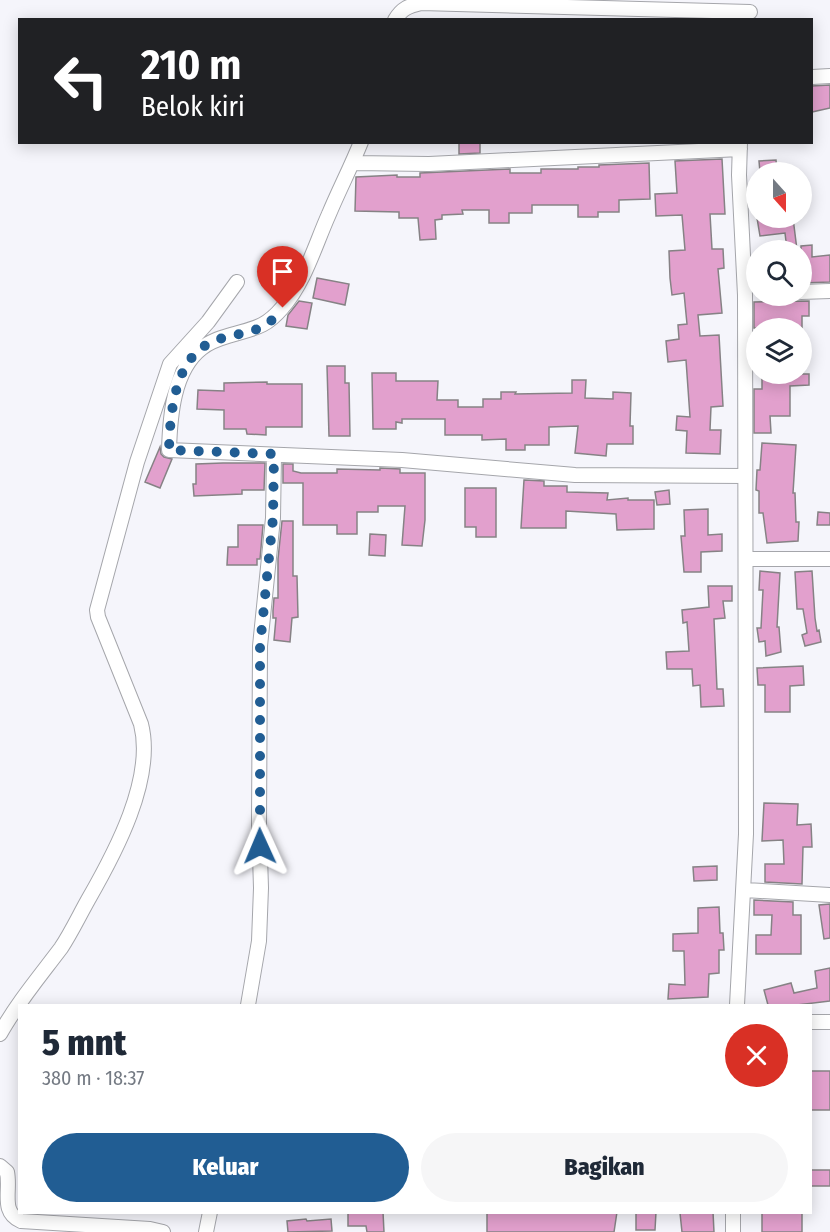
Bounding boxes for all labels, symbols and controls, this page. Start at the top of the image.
text: 210 m [141,40,241,90]
icon: left [42,42,120,120]
text: Belok kiri [141,91,245,123]
north arrow [746,162,812,228]
map controls [746,162,812,384]
button: search [746,240,812,306]
pin [257,246,308,308]
icon: arrive [266,255,299,288]
button: layers [746,318,812,384]
position arrow [228,814,292,878]
text: 5 mnt [42,1021,126,1065]
button: close [725,1024,788,1087]
text: 380 m · 18:37 [42,1066,144,1090]
button: Keluar [42,1133,409,1202]
button: Bagikan [421,1133,788,1202]

